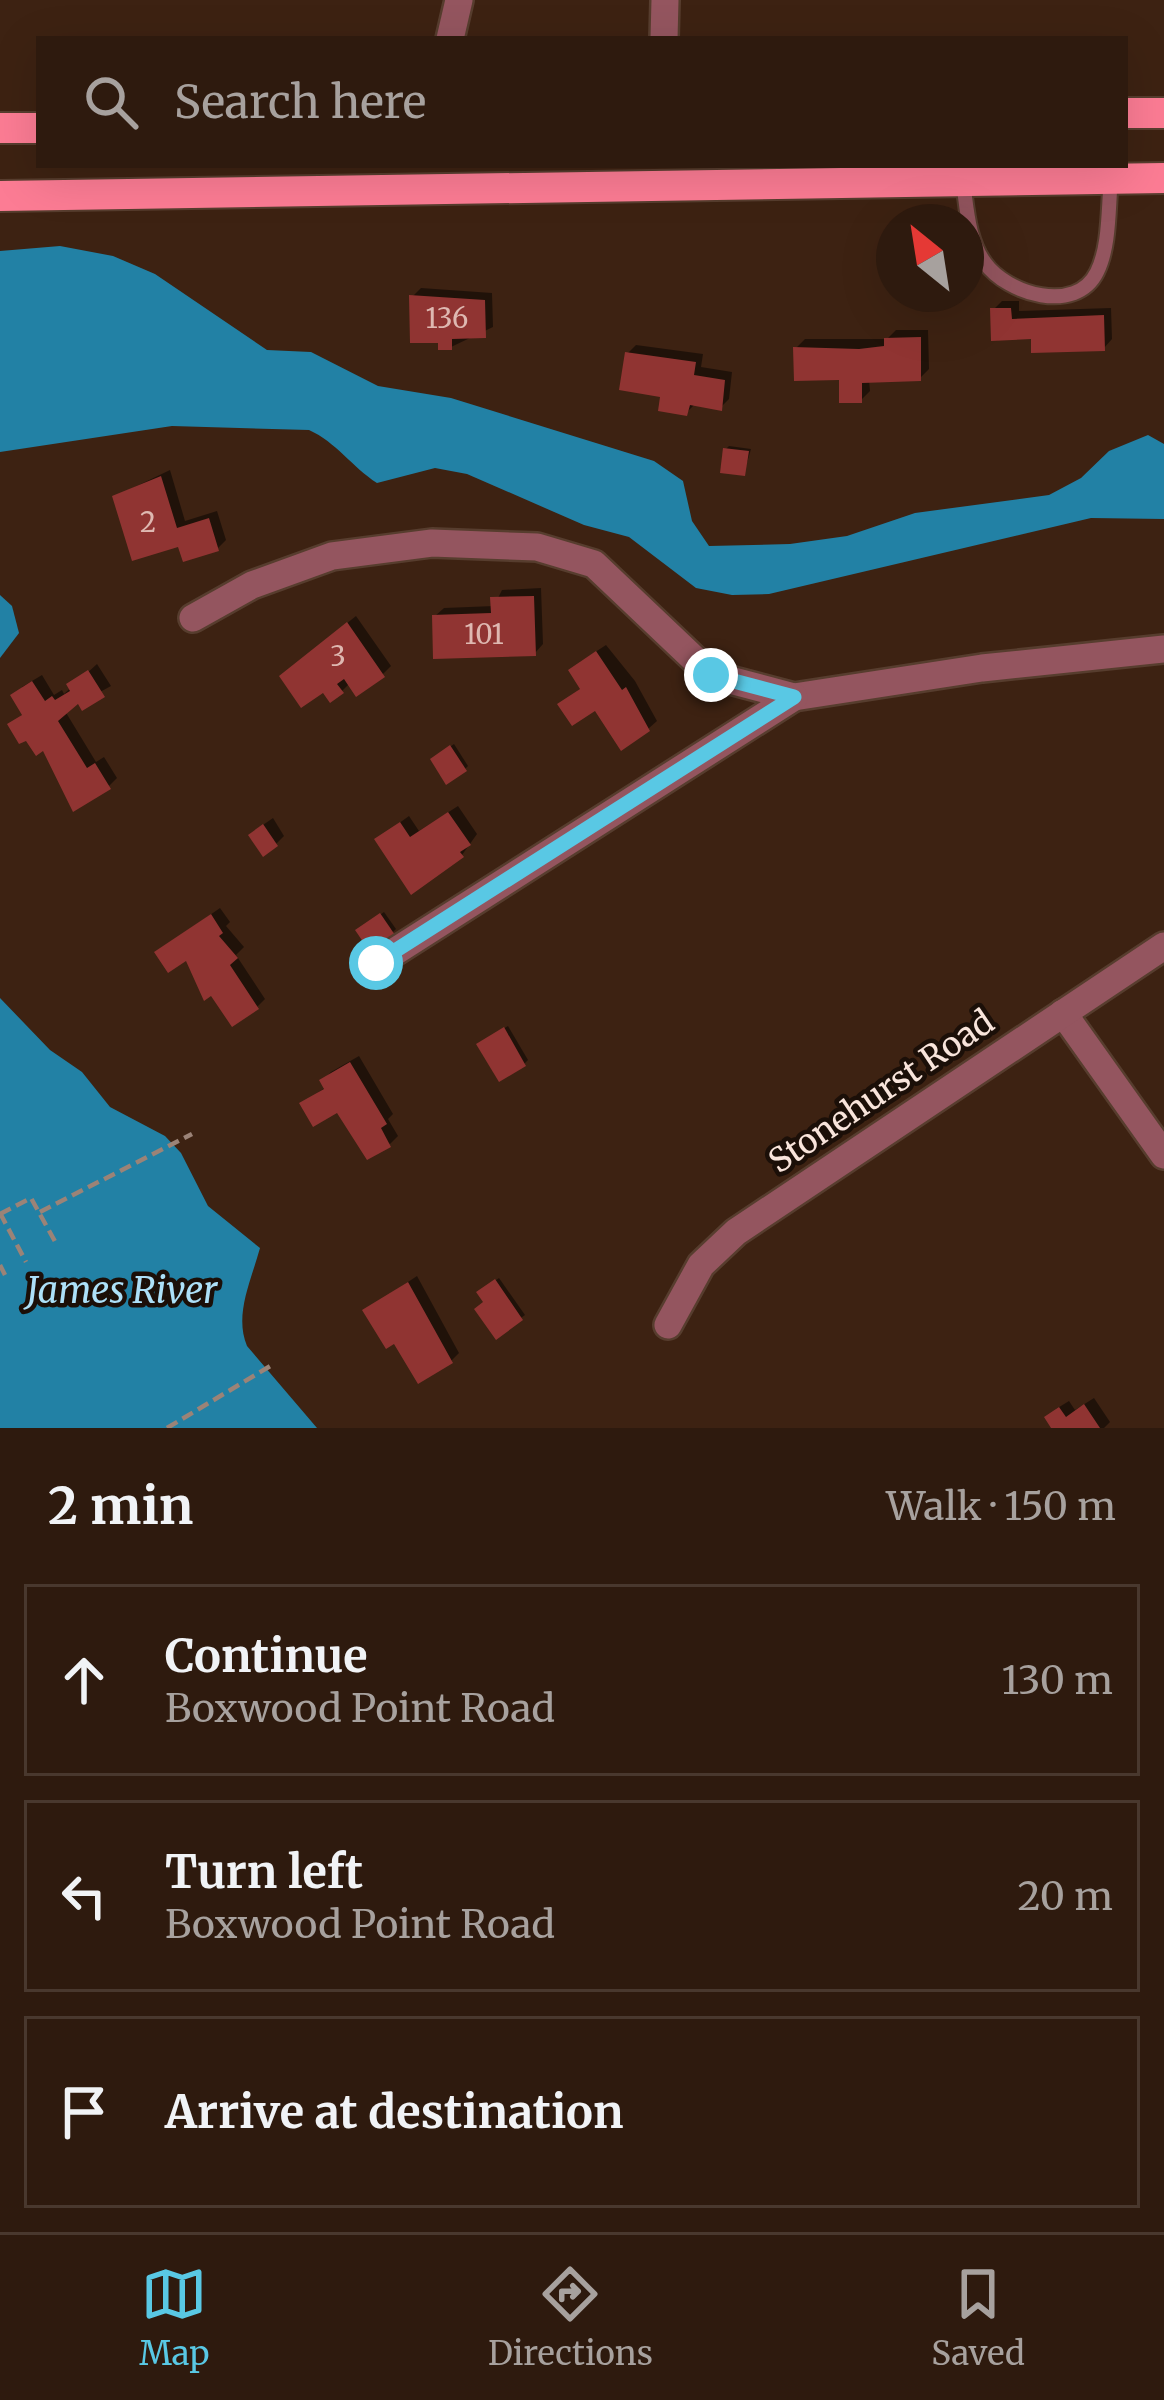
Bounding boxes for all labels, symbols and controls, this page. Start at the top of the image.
search box [36,36,1128,168]
icon: search [78,69,144,135]
text: Search here [174,74,426,130]
north arrow [876,204,984,312]
house number: 136 [426,301,468,335]
house number: 2 [140,505,156,539]
house number: 101 [464,617,504,651]
house number: 3 [330,639,346,673]
route end [684,648,738,702]
route start [349,936,403,990]
street label: Stonehurst Road [761,1001,1002,1182]
water label: James River [23,1268,219,1313]
text: 2 min [48,1474,193,1538]
text: Walk · 150 m [886,1482,1116,1531]
text: Continue [165,1628,367,1684]
icon: ahead [51,1647,117,1713]
text: 130 m [1001,1656,1113,1705]
text: Boxwood Point Road [165,1684,555,1733]
text: Turn left [165,1844,363,1900]
icon: left [51,1863,117,1929]
text: 20 m [1018,1872,1113,1921]
text: Boxwood Point Road [165,1900,555,1949]
icon: arrive [51,2079,117,2145]
text: Arrive at destination [165,2084,623,2140]
tab: Map [139,2261,210,2374]
tab: Directions [488,2261,653,2374]
tab: Saved [931,2261,1025,2374]

